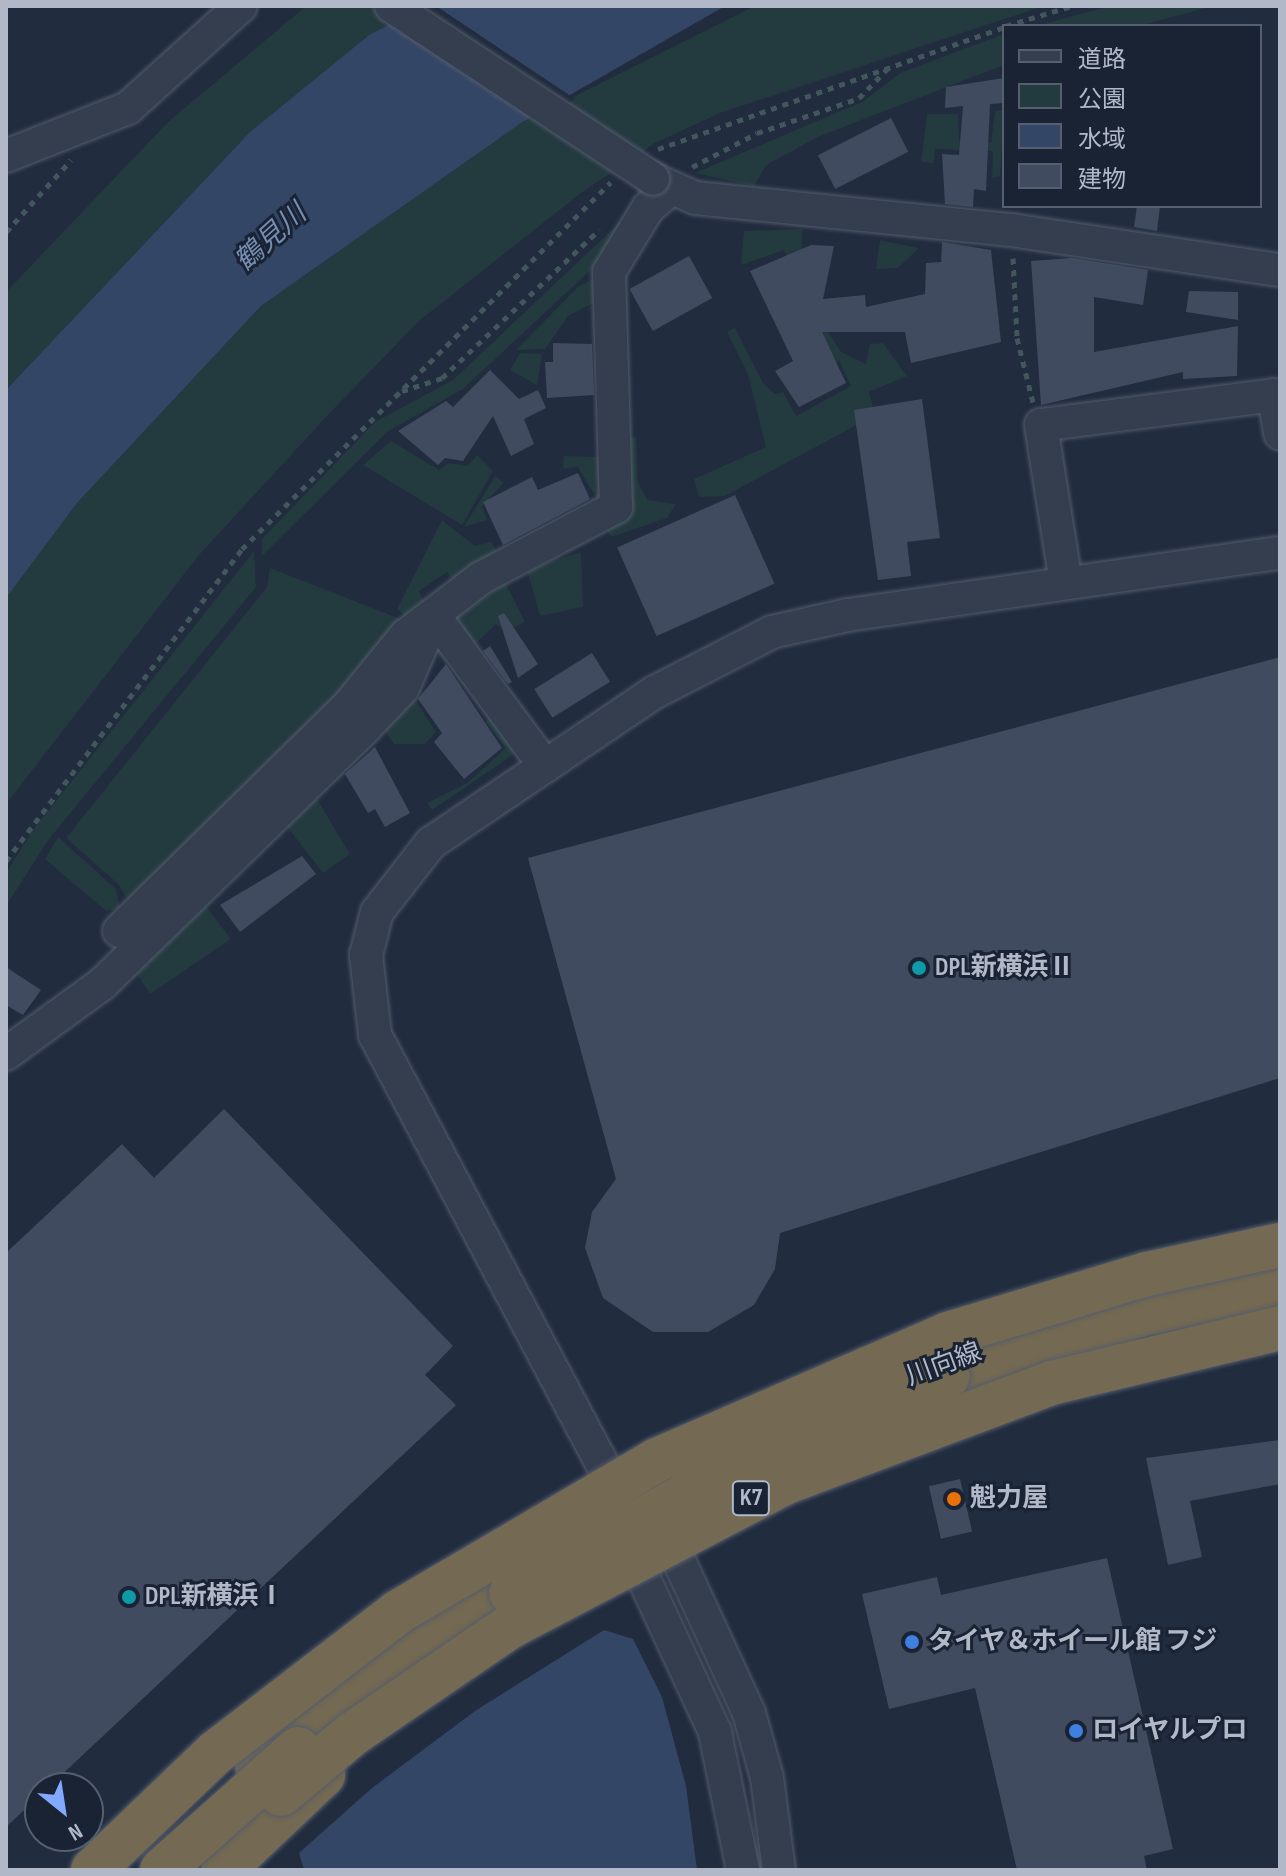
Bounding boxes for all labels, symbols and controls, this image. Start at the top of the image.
legend [1002,24,1262,208]
text: 道路 [1078,45,1126,74]
text: 公園 [1078,85,1126,114]
text: 水域 [1078,125,1126,154]
text: 建物 [1078,165,1126,194]
water label: 鶴見川 [229,197,313,279]
place label: DPL新横浜Ⅱ [935,952,1074,984]
marker: DPL新横浜Ⅱ [910,959,928,977]
street label: 川向線 [902,1337,986,1393]
road number: K7 [731,1478,771,1518]
place label: 魁力屋 [970,1483,1048,1515]
marker: 魁力屋 [945,1490,963,1508]
place label: DPL新横浜Ⅰ [145,1581,284,1613]
marker: DPL新横浜Ⅰ [120,1588,138,1606]
place label: タイヤ＆ホイール館 フジ [928,1626,1218,1658]
marker: タイヤ＆ホイール館 フジ [903,1633,921,1651]
place label: ロイヤルプロ [1092,1715,1248,1747]
marker: ロイヤルプロ [1067,1722,1085,1740]
north arrow [24,1772,104,1852]
text: N [63,1817,87,1846]

